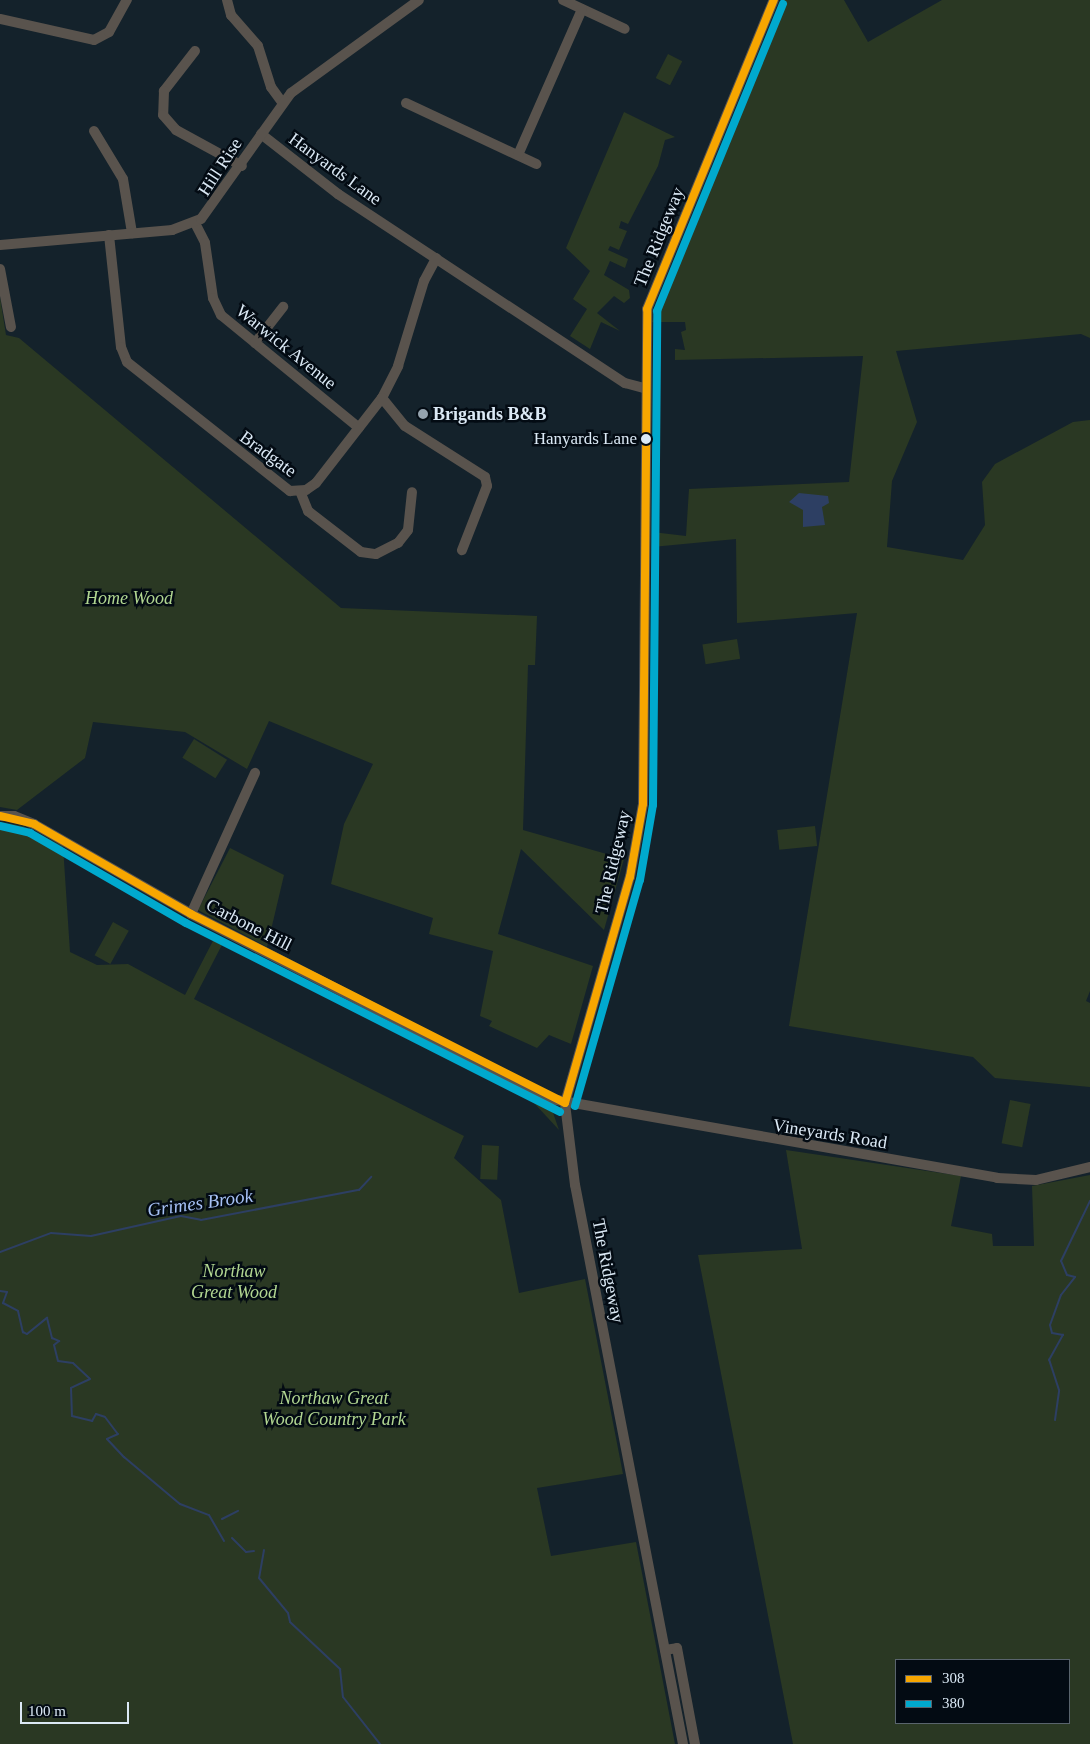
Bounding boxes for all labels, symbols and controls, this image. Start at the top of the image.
street label: Hanyards Lane [284,128,386,210]
street label: Hill Rise [193,134,247,200]
street label: The Ridgeway [629,184,689,290]
street label: Warwick Avenue [231,300,341,394]
place label: Brigands B&B [433,403,547,425]
marker: Brigands B&B [417,408,429,420]
street label: Bradgate [235,426,301,482]
place label: Hanyards Lane [534,429,637,449]
marker: Hanyards Lane [641,434,651,444]
park label: Home Wood [85,587,173,609]
street label: The Ridgeway [591,808,635,916]
street label: Carbone Hill [202,894,296,956]
street label: Vineyards Road [771,1114,889,1154]
water label: Grimes Brook [146,1184,254,1222]
street label: The Ridgeway [587,1217,629,1325]
park label: Northaw Great Wood [191,1261,277,1304]
park label: Northaw Great Wood Country Park [262,1388,406,1430]
legend [895,1659,1070,1724]
text: 308 [942,1670,965,1686]
scale bar [22,1692,131,1724]
text: 380 [942,1695,965,1711]
text: 100 m [28,1703,66,1719]

